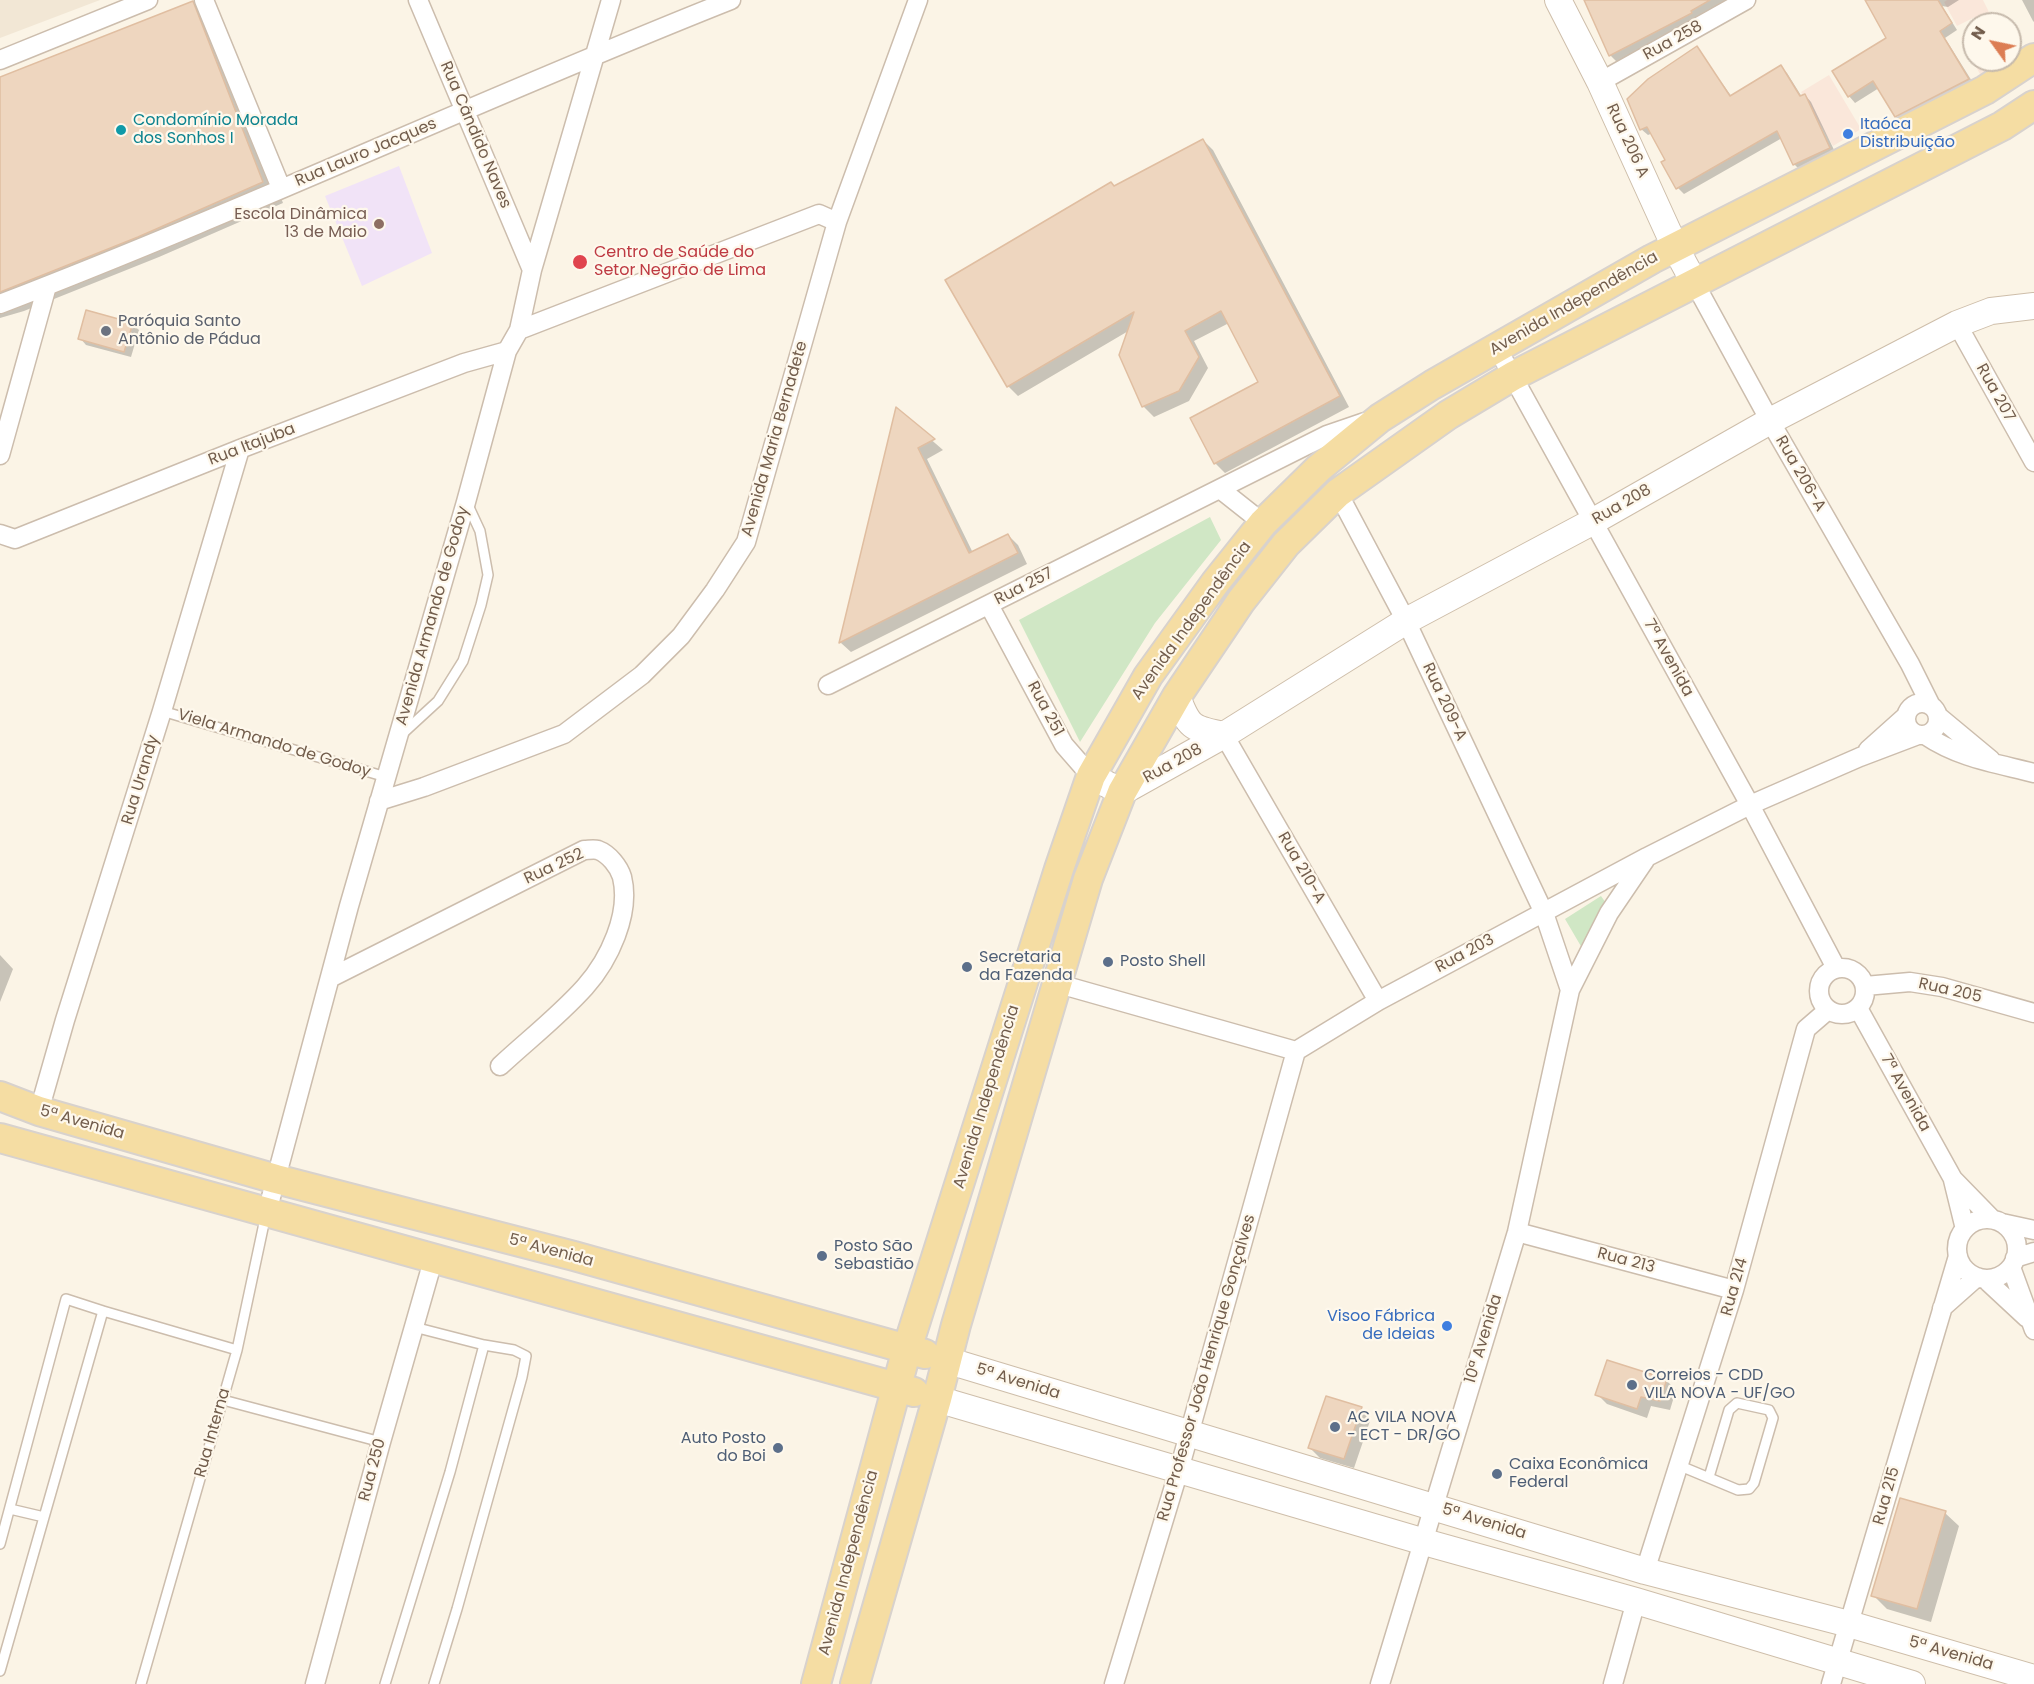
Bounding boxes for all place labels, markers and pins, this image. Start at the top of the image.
place label: Condomínio Morada dos Sonhos I [133,111,298,149]
place label: Itaóca Distribuição [1860,115,1955,153]
marker: Condomínio Morada dos Sonhos I [114,123,128,137]
marker: Itaóca Distribuição [1841,127,1855,141]
place label: Escola Dinâmica 13 de Maio [234,205,367,243]
marker: Escola Dinâmica 13 de Maio [372,217,386,231]
place label: Centro de Saúde do Setor Negrão de Lima [594,243,766,281]
marker: Centro de Saúde do Setor Negrão de Lima [571,253,589,271]
place label: Paróquia Santo Antônio de Pádua [118,312,261,350]
marker: Paróquia Santo Antônio de Pádua [99,324,113,338]
place label: Secretaria da Fazenda [979,948,1073,986]
place label: Posto Shell [1120,952,1206,972]
marker: Posto Shell [1101,955,1115,969]
marker: Secretaria da Fazenda [960,960,974,974]
place label: Posto São Sebastião [834,1237,914,1275]
marker: Posto São Sebastião [815,1249,829,1263]
place label: Visoo Fábrica de Ideias [1327,1307,1435,1345]
marker: Visoo Fábrica de Ideias [1440,1319,1454,1333]
place label: Correios - CDD VILA NOVA - UF/GO [1644,1366,1795,1404]
marker: Correios - CDD VILA NOVA - UF/GO [1625,1378,1639,1392]
place label: AC VILA NOVA - ECT - DR/GO [1347,1408,1460,1446]
marker: AC VILA NOVA - ECT - DR/GO [1328,1420,1342,1434]
place label: Auto Posto do Boi [681,1429,766,1467]
marker: Auto Posto do Boi [771,1441,785,1455]
place label: Caixa Econômica Federal [1509,1455,1648,1493]
marker: Caixa Econômica Federal [1490,1467,1504,1481]

